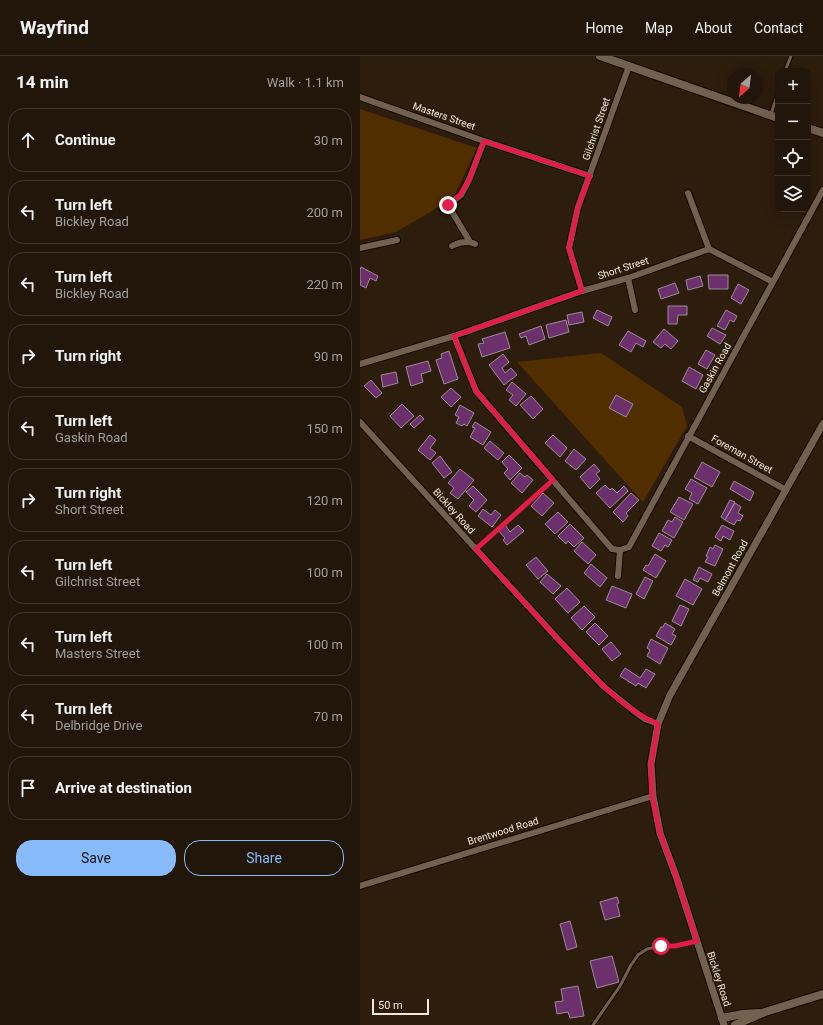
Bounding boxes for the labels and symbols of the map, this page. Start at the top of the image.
north arrow [727,68,763,104]
street label: Gilchrist Street [580,96,612,162]
street label: Masters Street [411,100,477,132]
route end [439,196,457,214]
street label: Short Street [596,255,650,281]
street label: Gaskin Road [697,341,733,395]
street label: Foreman Street [709,433,775,475]
street label: Bickley Road [431,486,477,536]
street label: Belmont Road [710,538,750,598]
street label: Brentwood Road [466,815,540,847]
route start [652,937,670,955]
street label: Bickley Road [705,950,733,1008]
scale bar [372,997,429,1016]

